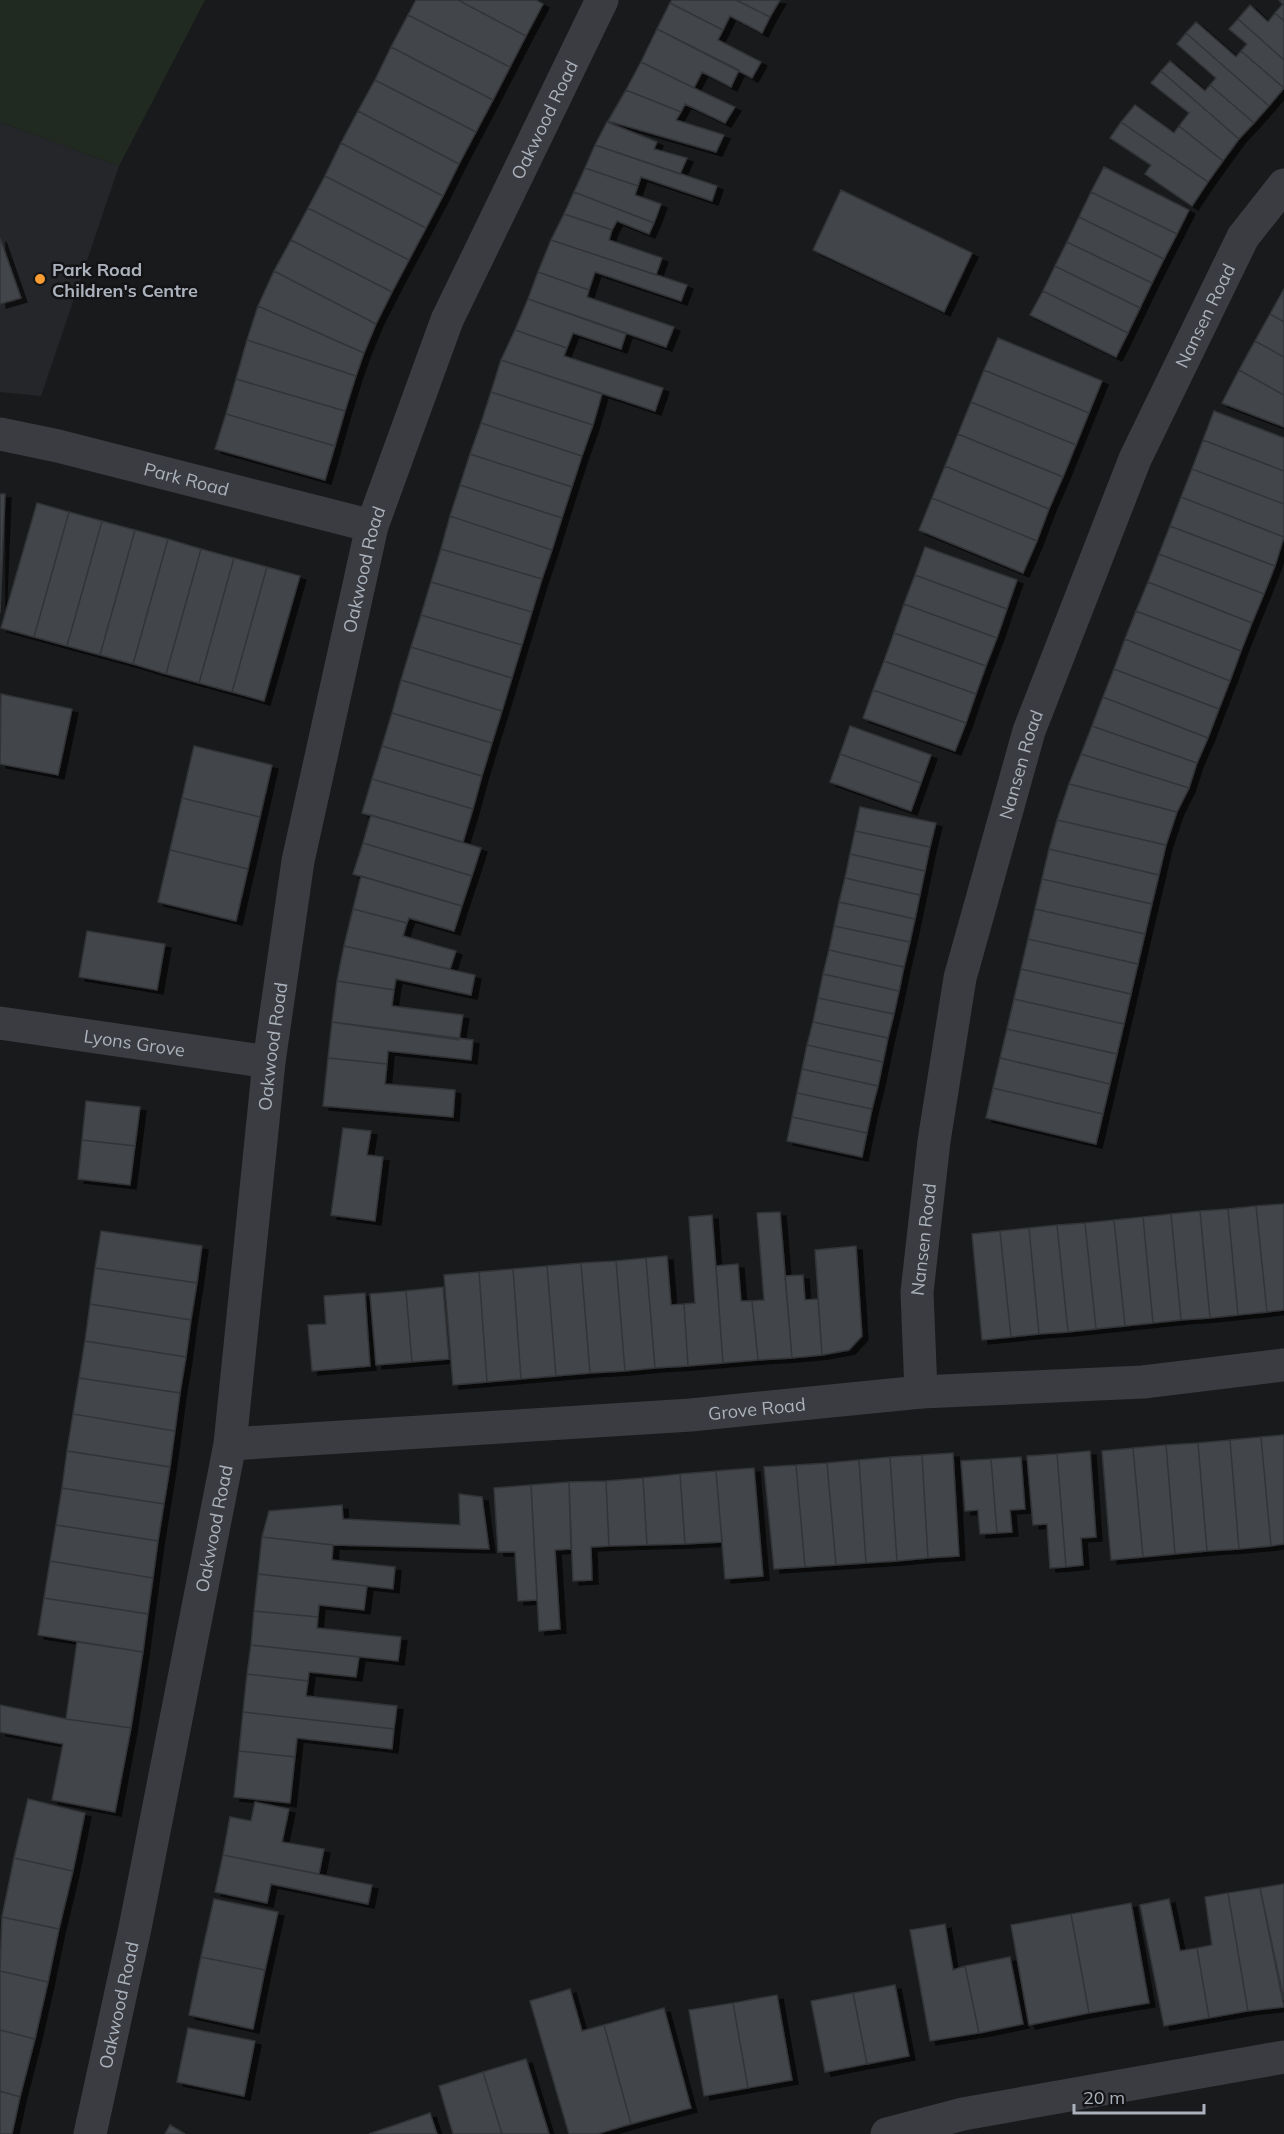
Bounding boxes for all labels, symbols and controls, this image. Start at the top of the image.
street label: Oakwood Road [505,56,583,183]
place label: Park Road Children's Centre [52,258,198,302]
street label: Nansen Road [1170,260,1240,371]
marker: Park Road Children's Centre [33,272,47,286]
street label: Park Road [142,457,232,501]
street label: Oakwood Road [337,503,390,635]
street label: Nansen Road [993,706,1048,822]
street label: Oakwood Road [253,981,292,1112]
street label: Lyons Grove [82,1024,187,1061]
street label: Nansen Road [905,1182,941,1297]
street label: Grove Road [707,1392,807,1425]
street label: Oakwood Road [190,1463,237,1594]
street label: Oakwood Road [93,1939,143,2071]
scale bar [1074,2077,1204,2115]
text: 20 m [1083,2086,1125,2109]

